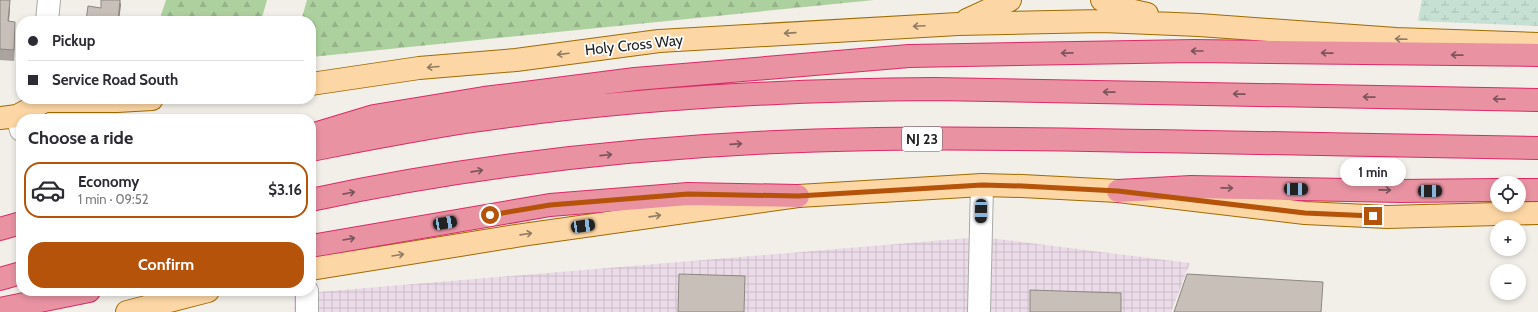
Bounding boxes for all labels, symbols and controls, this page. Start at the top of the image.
one-way arrow [913,22,926,29]
one-way arrow [784,29,797,36]
street label: Holy Cross Way [584,31,684,59]
text: Pickup [52,32,95,50]
one-way arrow [1395,35,1408,43]
one-way arrow [1191,47,1204,55]
one-way arrow [1061,49,1074,56]
one-way arrow [1321,49,1334,57]
one-way arrow [557,50,570,58]
one-way arrow [1451,51,1464,59]
one-way arrow [427,63,440,70]
text: Service Road South [52,71,178,89]
one-way arrow [1103,88,1116,96]
one-way arrow [1233,91,1246,98]
one-way arrow [1363,93,1376,101]
one-way arrow [1493,96,1506,103]
text: Choose a ride [28,127,133,149]
road number: NJ 23 [902,127,942,151]
one-way arrow [729,141,742,148]
one-way arrow [600,151,613,159]
callout: 1 min [1340,158,1406,186]
text: 1 min [1358,164,1388,180]
one-way arrow [471,167,484,175]
icon: car [30,172,66,208]
text: Economy [78,173,139,191]
map controls [1490,176,1526,300]
button: locate [1490,176,1526,212]
text: $3.16 [268,181,302,199]
car [1284,183,1308,195]
one-way arrow [1220,184,1233,192]
car [1418,185,1442,197]
one-way arrow [1378,186,1391,194]
one-way arrow [342,188,355,196]
text: 1 min · 09:52 [78,191,149,207]
car [975,199,987,223]
route start [481,206,499,224]
route end [1364,207,1382,225]
one-way arrow [648,212,661,220]
car [432,215,458,231]
car [570,218,596,234]
button: + [1490,220,1526,256]
one-way arrow [519,230,532,238]
one-way arrow [343,235,356,243]
button: Confirm [28,242,304,288]
one-way arrow [391,250,404,258]
button: − [1490,264,1526,300]

